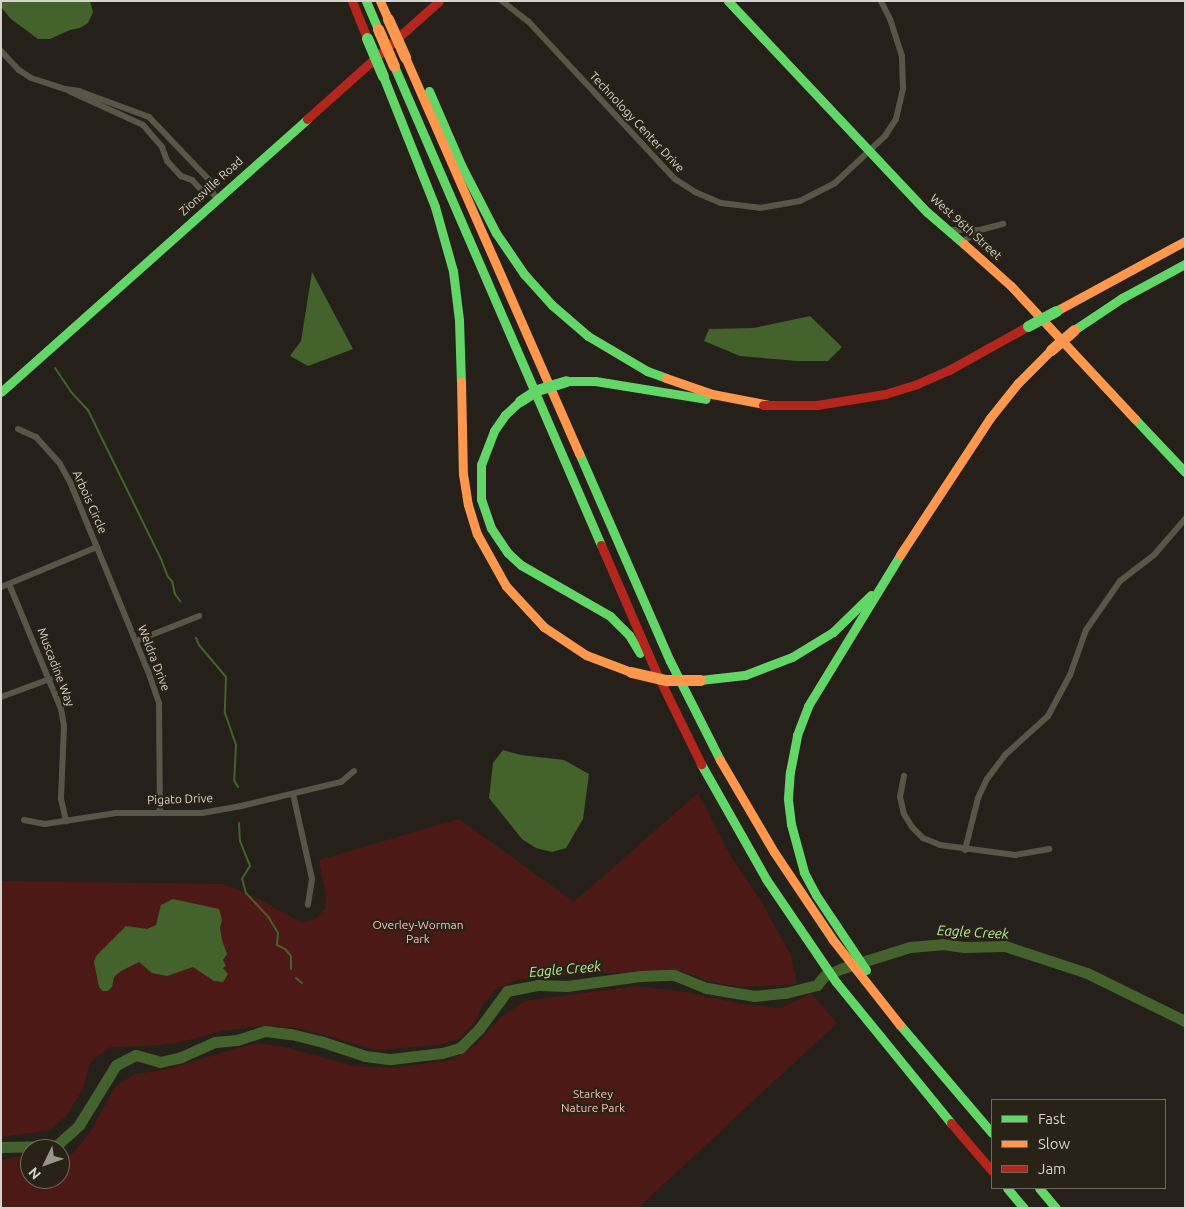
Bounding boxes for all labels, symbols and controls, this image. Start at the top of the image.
street label: Technology Center Drive [587,69,687,175]
street label: Zionsville Road [176,154,246,218]
street label: West 96th Street [927,191,1005,263]
street label: Arbois Circle [70,468,110,536]
street label: Weldra Drive [135,623,173,693]
street label: Muscadine Way [34,626,78,708]
street label: Pigato Drive [147,791,213,807]
park label: Overley-Worman Park [372,918,464,946]
water label: Eagle Creek [937,922,1009,942]
water label: Eagle Creek [528,957,602,981]
park label: Starkey Nature Park [561,1087,625,1115]
legend [991,1099,1166,1189]
text: Fast [1038,1110,1065,1127]
text: Slow [1038,1135,1070,1152]
north arrow [20,1139,70,1189]
text: Jam [1038,1160,1066,1177]
text: N [25,1164,44,1183]

